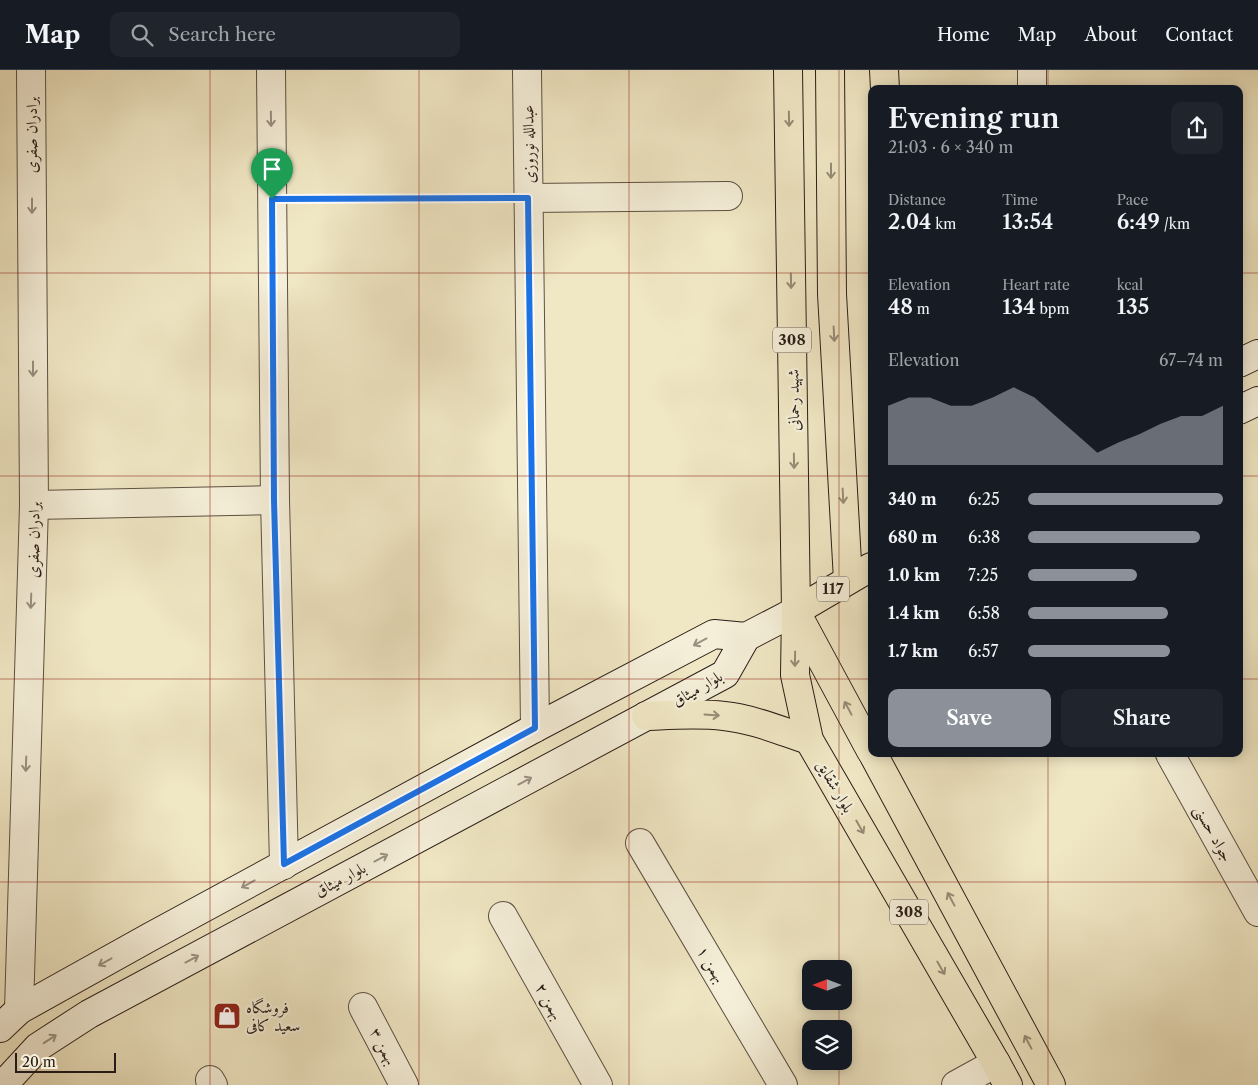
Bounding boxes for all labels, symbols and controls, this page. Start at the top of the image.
search box [110,12,460,57]
text: Map [25,20,80,49]
icon: search [128,21,156,49]
text: Search here [168,23,276,46]
text: Home [937,24,990,46]
text: Map [1018,24,1056,46]
text: About [1084,24,1137,46]
text: Contact [1165,24,1233,46]
street label: برادران صفری [21,97,42,173]
text: Evening run [888,101,1060,135]
button: share [1171,102,1223,154]
street label: عبدالله نوروزی [517,105,540,183]
one-way arrow [266,110,276,126]
one-way arrow [784,110,794,126]
text: 21:03 · 6 × 340 m [888,137,1013,157]
pin [251,148,293,199]
icon: arrive [258,155,286,183]
one-way arrow [826,162,836,179]
text: Distance [888,191,946,209]
text: Time [1002,191,1038,209]
text: Pace [1117,191,1148,209]
one-way arrow [27,198,37,214]
text: 2.04 [888,209,931,234]
text: 13:54 [1002,209,1053,234]
text: 6:49 [1117,209,1160,234]
text: km [931,215,956,233]
text: /km [1160,215,1190,233]
one-way arrow [786,272,796,289]
text: Elevation [888,276,951,294]
text: Heart rate [1002,276,1070,294]
text: kcal [1117,276,1143,294]
text: 48 [888,294,913,319]
text: 134 [1002,294,1036,319]
text: 135 [1117,294,1149,319]
text: m [913,300,930,318]
text: bpm [1036,300,1070,318]
one-way arrow [830,325,839,341]
road number: 308 [773,328,811,352]
text: Elevation [888,350,959,370]
text: 67–74 m [1159,350,1223,370]
one-way arrow [28,360,38,376]
street label: شهید رحمانی [782,369,805,431]
one-way arrow [789,452,799,469]
one-way arrow [839,488,848,504]
text: 340 m [888,489,937,509]
text: 6:25 [968,489,1000,509]
street label: برادران صفری [22,501,45,578]
text: 680 m [888,527,938,547]
text: 6:38 [968,527,1000,547]
text: 1.0 km [888,565,940,585]
text: 7:25 [968,565,998,585]
road number: 117 [817,576,849,602]
one-way arrow [27,593,36,609]
text: 1.4 km [888,603,940,623]
text: 6:58 [968,603,1000,623]
one-way arrow [692,637,707,647]
text: 1.7 km [888,641,938,661]
text: 6:57 [968,641,998,661]
one-way arrow [790,651,800,667]
street label: بلوار میثاق [668,666,726,710]
button: Save [888,689,1051,747]
button: Share [1061,689,1223,747]
one-way arrow [843,701,852,716]
one-way arrow [704,711,720,720]
one-way arrow [22,755,31,771]
street label: بلوار شقایق [812,756,859,817]
one-way arrow [517,776,532,786]
street label: جواد حسنی [1188,801,1238,866]
one-way arrow [855,820,865,835]
one-way arrow [374,853,389,863]
street label: بلوار میثاق [311,857,369,901]
one-way arrow [241,880,256,889]
one-way arrow [946,892,955,907]
road number: 308 [890,900,928,924]
street label: بهمن ۱ [692,942,731,987]
one-way arrow [184,954,199,964]
one-way arrow [98,957,113,967]
north arrow [802,960,852,1010]
map controls [802,960,852,1070]
one-way arrow [937,960,947,975]
street label: بهمن ۲ [530,979,568,1024]
place label: فروشگاه سعید کافی [246,997,300,1035]
shop icon: فروشگاه سعید کافی [212,1001,242,1031]
button: layers [802,1020,852,1070]
street label: بهمن ۳ [364,1024,402,1069]
one-way arrow [43,1034,57,1044]
one-way arrow [1023,1035,1032,1050]
scale bar [15,1050,116,1073]
text: 20 m [22,1053,56,1071]

